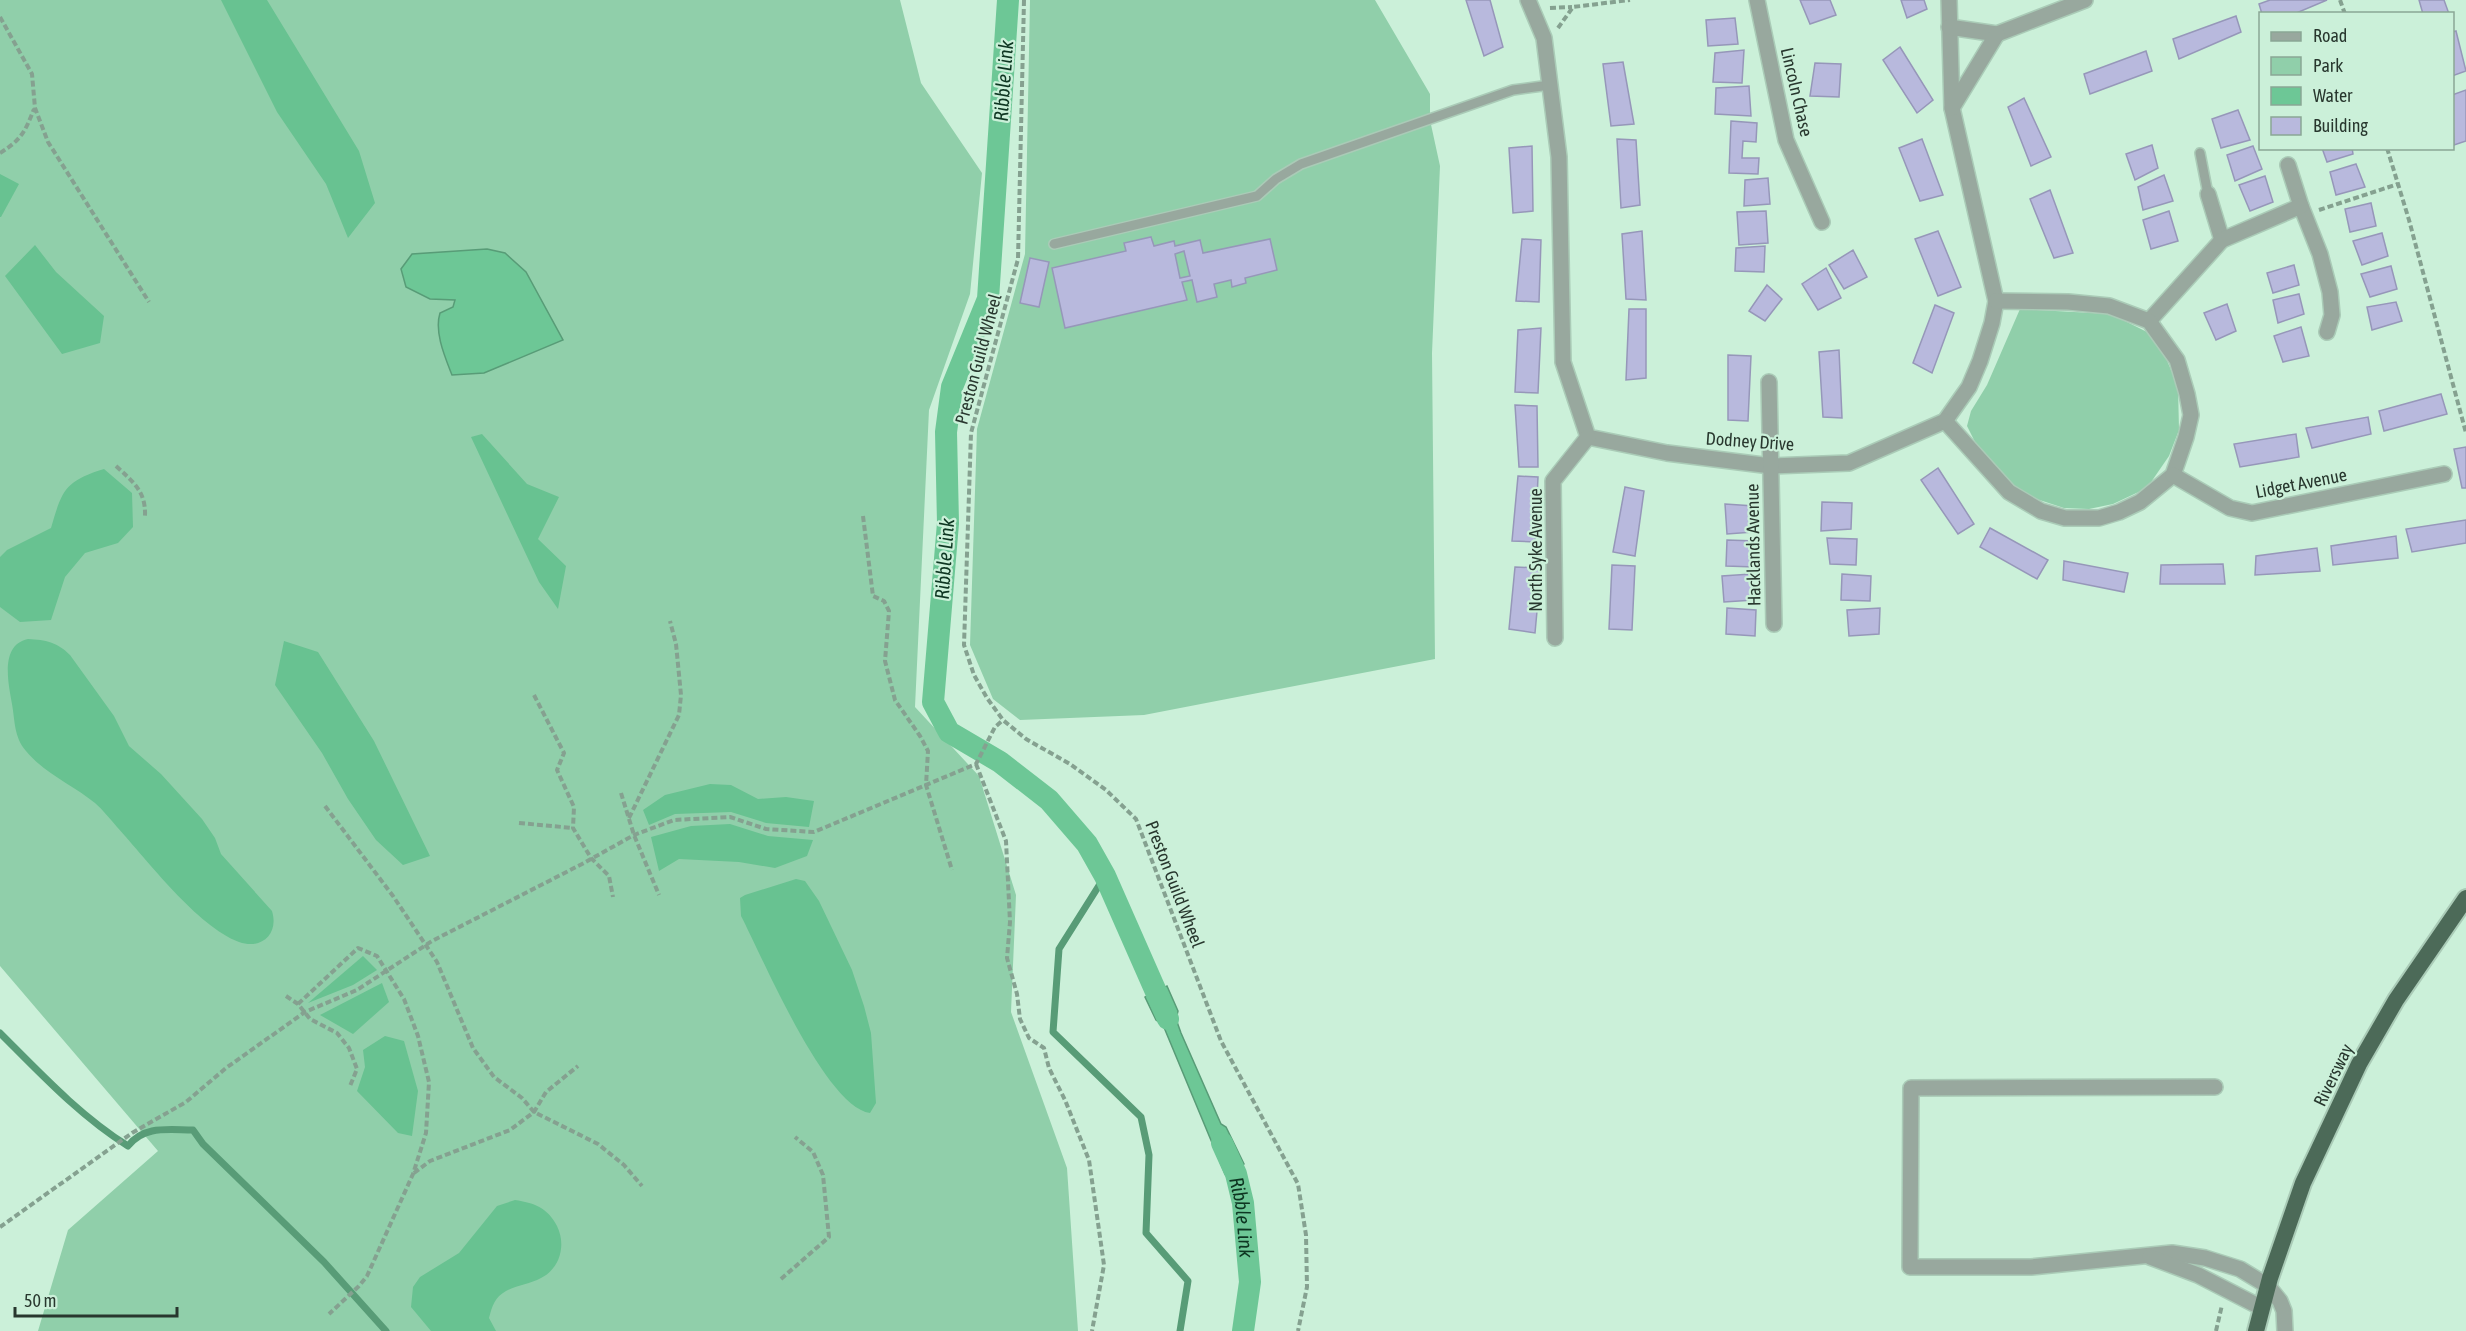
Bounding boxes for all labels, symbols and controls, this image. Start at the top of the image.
legend [2259,12,2454,150]
text: Road [2313,25,2347,46]
water label: Ribble Link [989,39,1017,122]
street label: Lincoln Chase [1777,45,1817,139]
text: Park [2313,55,2343,76]
text: Water [2313,85,2353,106]
text: Building [2313,115,2368,136]
street label: Preston Guild Wheel [951,291,1006,426]
street label: Dodney Drive [1705,427,1795,455]
street label: Lidget Avenue [2254,464,2348,502]
street label: Hacklands Avenue [1741,484,1765,606]
street label: North Syke Avenue [1525,488,1546,612]
water label: Ribble Link [930,517,958,600]
street label: Preston Guild Wheel [1141,818,1209,951]
street label: Riversway [2309,1040,2357,1110]
water label: Ribble Link [1226,1175,1259,1259]
scale bar [15,1280,177,1318]
text: 50 m [24,1290,56,1311]

